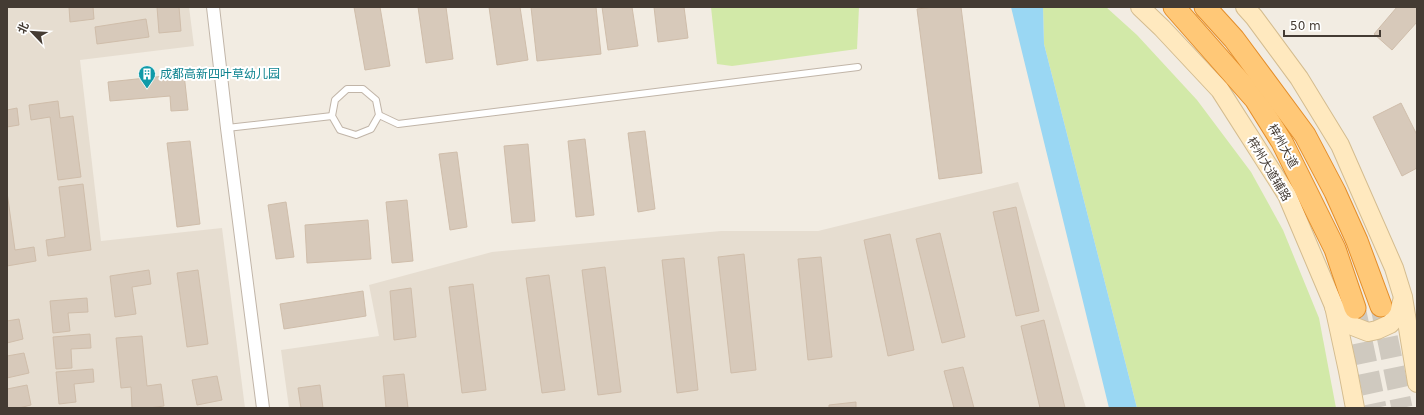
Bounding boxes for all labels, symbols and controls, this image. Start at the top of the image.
north arrow [12,12,52,52]
scale bar [1284,12,1380,38]
text: 50 m [1290,19,1321,33]
text: 北 [15,20,32,36]
building icon: 成都高新四叶草幼儿园 [137,64,157,89]
place label: 成都高新四叶草幼儿园 [160,67,280,81]
street label: 梓州大道 [1265,122,1301,170]
street label: 梓州大道辅路 [1244,135,1294,203]

